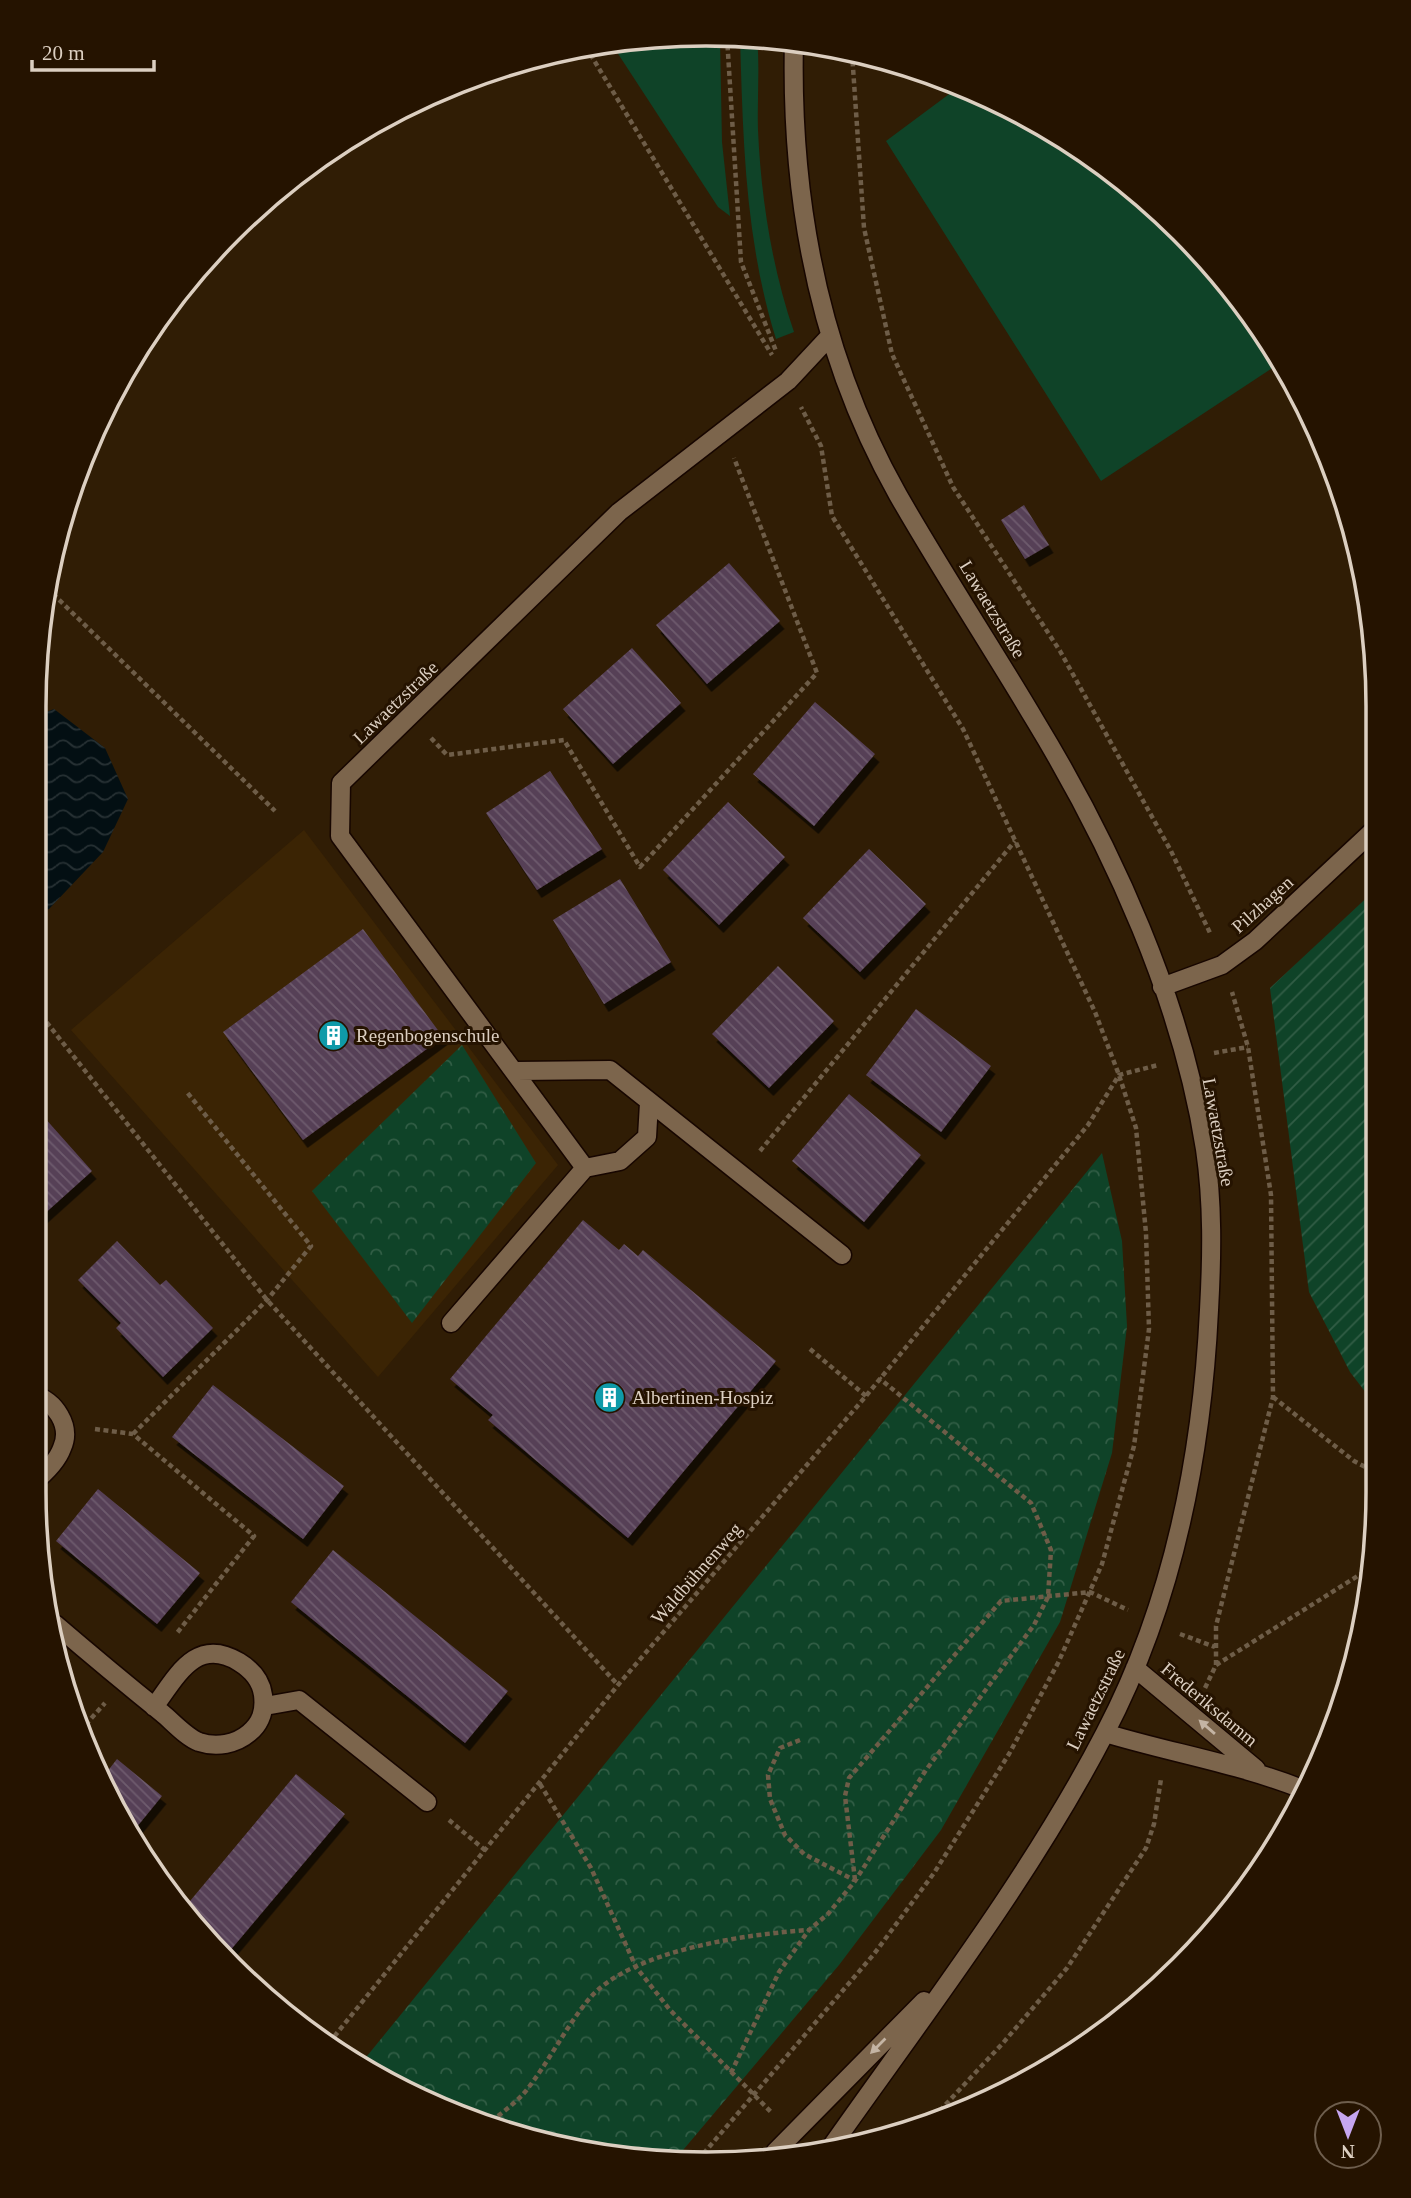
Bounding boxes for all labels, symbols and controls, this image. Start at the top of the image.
scale bar [32,28,154,72]
text: 20 m [42,41,85,65]
street label: Lawaetzstraße [955,557,1030,662]
street label: Lawaetzstraße [349,657,442,748]
street label: Pilzhagen [1227,871,1298,937]
building icon: Regenbogenschule [316,1018,350,1052]
place label: Regenbogenschule [356,1025,500,1046]
street label: Lawaetzstraße [1199,1076,1238,1188]
building icon: Albertinen-Hospiz [592,1380,626,1414]
place label: Albertinen-Hospiz [632,1387,773,1408]
street label: Waldbühnenweg [647,1518,746,1628]
street label: Lawaetzstraße [1062,1645,1129,1753]
street label: Frederiksdamm [1157,1658,1262,1751]
one-way arrow [1198,1720,1215,1735]
one-way arrow [870,2038,887,2055]
north arrow [1313,2100,1383,2170]
text: N [1341,2141,1355,2162]

